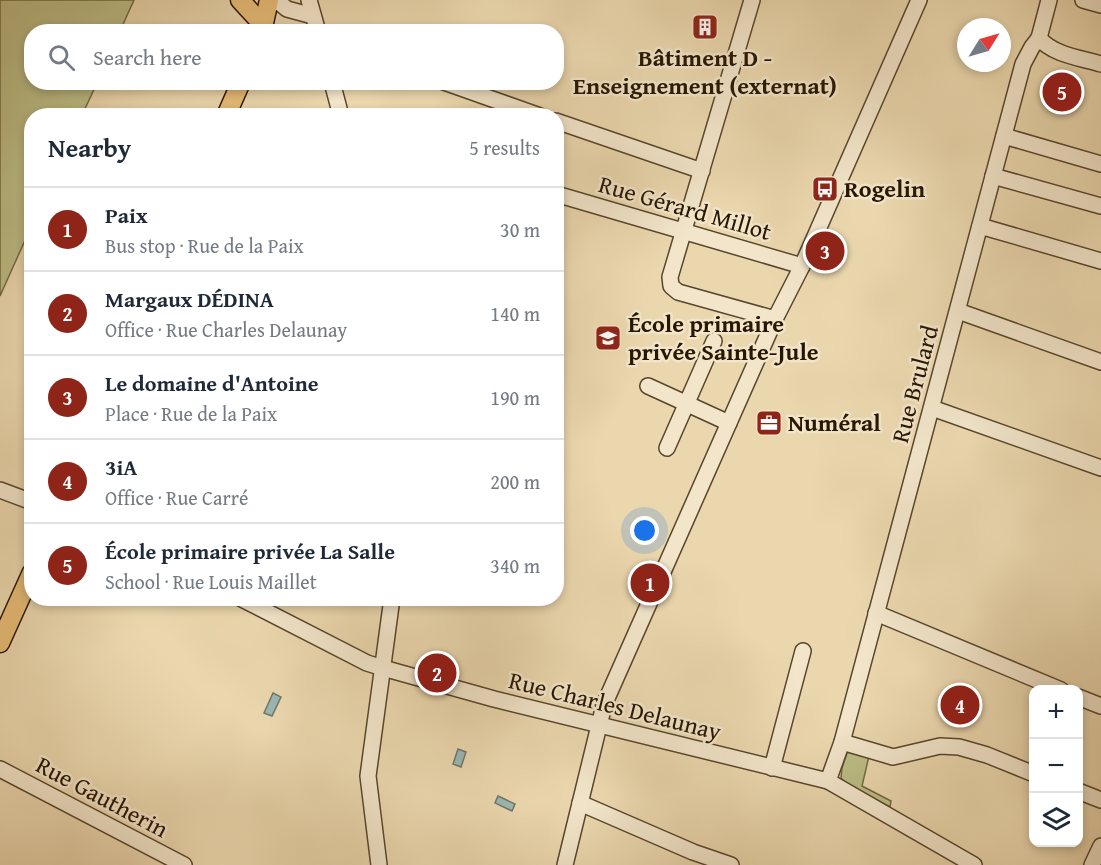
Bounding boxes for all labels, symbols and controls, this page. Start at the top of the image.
building icon: Bâtiment D - Enseignement (externat) [690,12,720,42]
north arrow [957,18,1011,72]
search box [24,24,564,90]
place label: Bâtiment D - Enseignement (externat) [573,40,837,103]
icon: search [45,41,78,74]
text: Search here [93,41,202,73]
pin: 5 [1042,70,1082,115]
text: Nearby [48,128,131,167]
text: 5 results [469,133,540,162]
street label: Rue Gérard Millot [595,166,776,249]
place label: Rogelin [844,171,925,206]
bus stop icon: Rogelin [810,174,840,204]
text: Paix [105,199,148,231]
text: 1 [62,215,73,244]
text: 30 m [500,215,540,244]
pin: 3 [806,228,844,274]
text: Bus stop · Rue de la Paix [105,231,304,260]
text: Margaux DÉDINA [105,283,274,315]
text: 2 [62,299,73,328]
text: 140 m [490,299,540,328]
place label: École primaire privée Sainte-Jule [628,306,819,369]
text: Office · Rue Charles Delaunay [105,315,347,344]
street label: Rue Brulard [882,321,947,447]
school or university icon: École primaire privée Sainte-Jule [593,323,623,353]
text: Le domaine d'Antoine [105,367,319,399]
text: 3 [62,383,73,412]
text: 190 m [490,383,540,412]
text: Place · Rue de la Paix [105,399,277,428]
place label: Numéral [788,405,881,440]
office icon: Numéral [754,408,784,438]
text: 3iA [105,451,137,483]
text: 4 [62,467,73,496]
text: 200 m [490,467,540,496]
text: Office · Rue Carré [105,483,248,512]
your location [630,516,659,545]
text: École primaire privée La Salle [105,535,395,567]
text: 5 [62,551,73,580]
text: 340 m [490,551,540,580]
pin: 1 [630,560,670,606]
text: School · Rue Louis Maillet [105,567,317,596]
pin: 2 [418,650,456,696]
street label: Rue Charles Delaunay [505,662,725,749]
pin: 4 [940,682,980,728]
map controls [1029,685,1083,847]
button: + [1029,685,1083,739]
button: − [1029,739,1083,793]
street label: Rue Gautherin [30,747,175,846]
button: layers [1029,793,1083,847]

